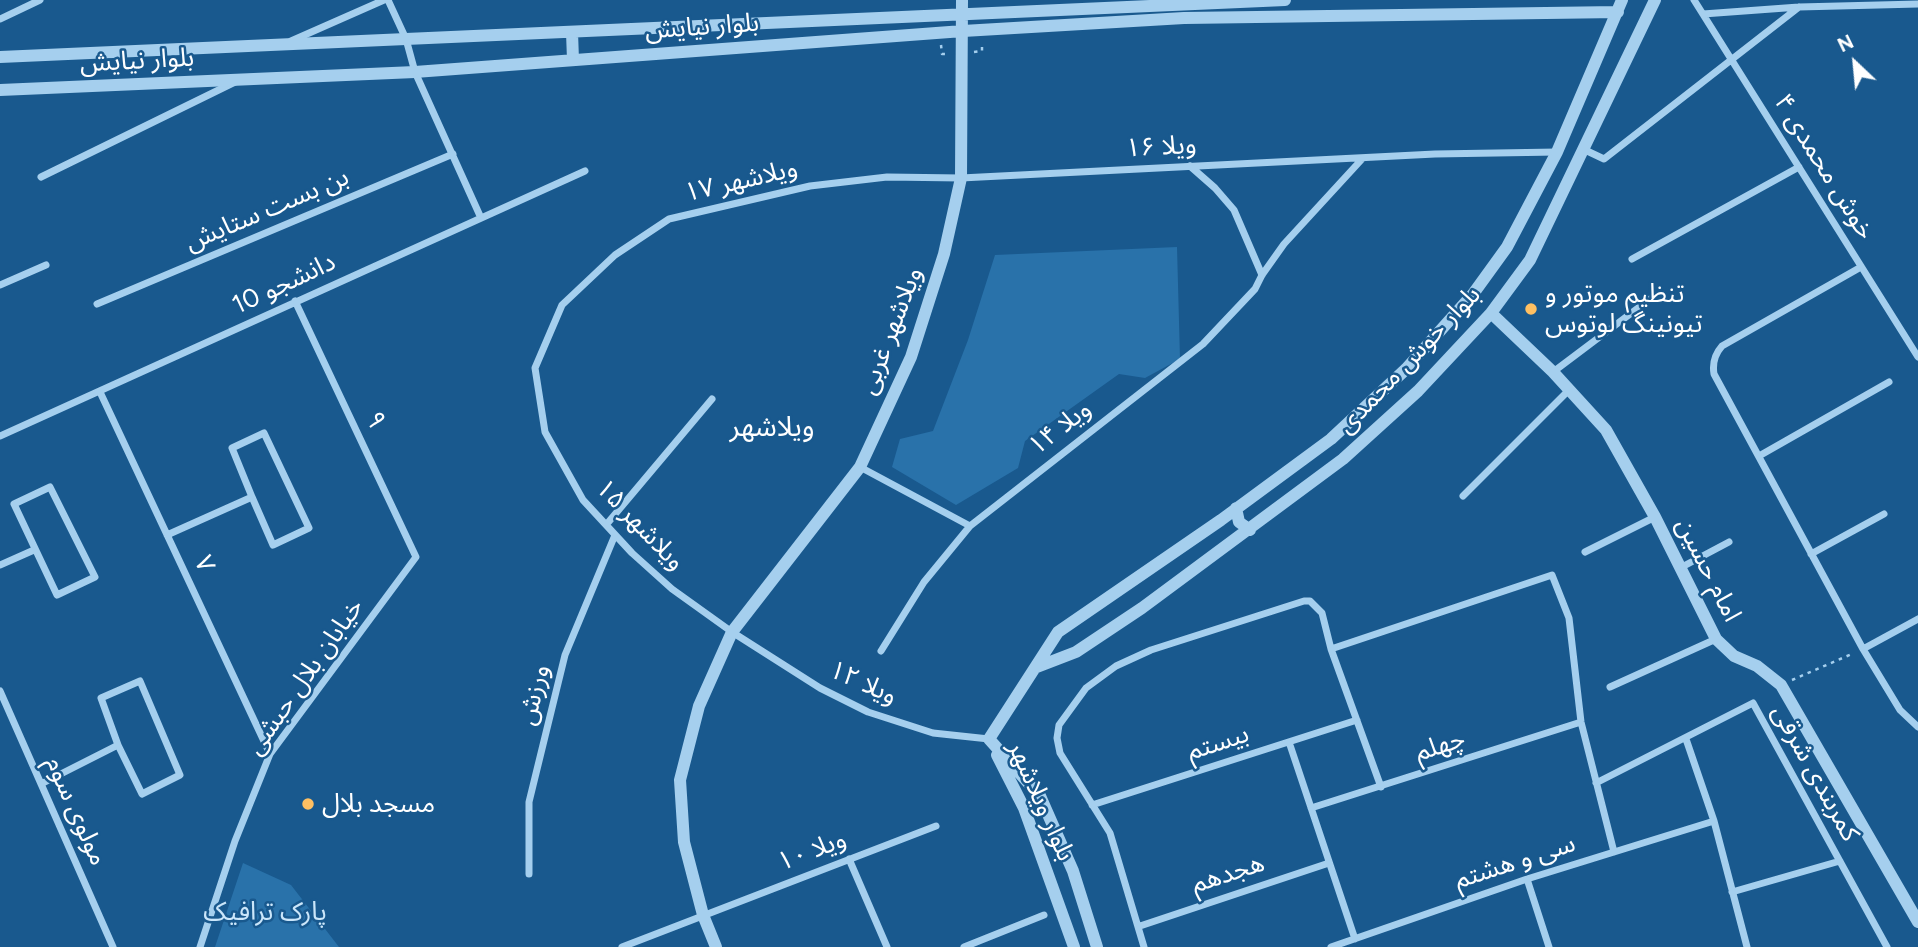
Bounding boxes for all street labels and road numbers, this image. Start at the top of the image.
street label: بلوار نیایش [644,7,760,47]
street label: بلوار نیایش [79,42,195,80]
street label: خوش محمدی ۴ [1767,89,1881,245]
street label: ۱۶ ویلا [1125,130,1197,164]
street label: ویلاشهر ۱۷ [681,153,801,209]
street label: بن بست ستایش [180,162,354,258]
street label: دانشجو 10 [227,247,341,321]
street label: ویلاشهر غربی [852,263,930,399]
street label: بلوار خوش محمدی [1331,280,1487,440]
street label: ۱۴ ویلا [1022,394,1098,462]
street label: ۹ [358,407,392,433]
street label: ویلاشهر ۱۵ [589,473,691,577]
street label: امام حسین [1669,513,1747,627]
street label: ۷ [187,551,221,577]
street label: خیابان بلال حبشی [239,593,371,761]
street label: ویلا ۱۲ [824,654,902,712]
street label: ورزش [511,661,557,729]
street label: کمربندی شرقی [1765,699,1865,847]
street label: بیستم [1183,718,1253,768]
street label: چهلم [1411,723,1469,769]
street label: بلوار ویلاشهر [1001,736,1081,866]
street label: مولوی سوم [38,751,114,871]
street label: ۱۰ ویلا [773,824,851,878]
street label: سی و هشتم [1451,828,1579,896]
street label: هجدهم [1188,848,1268,900]

